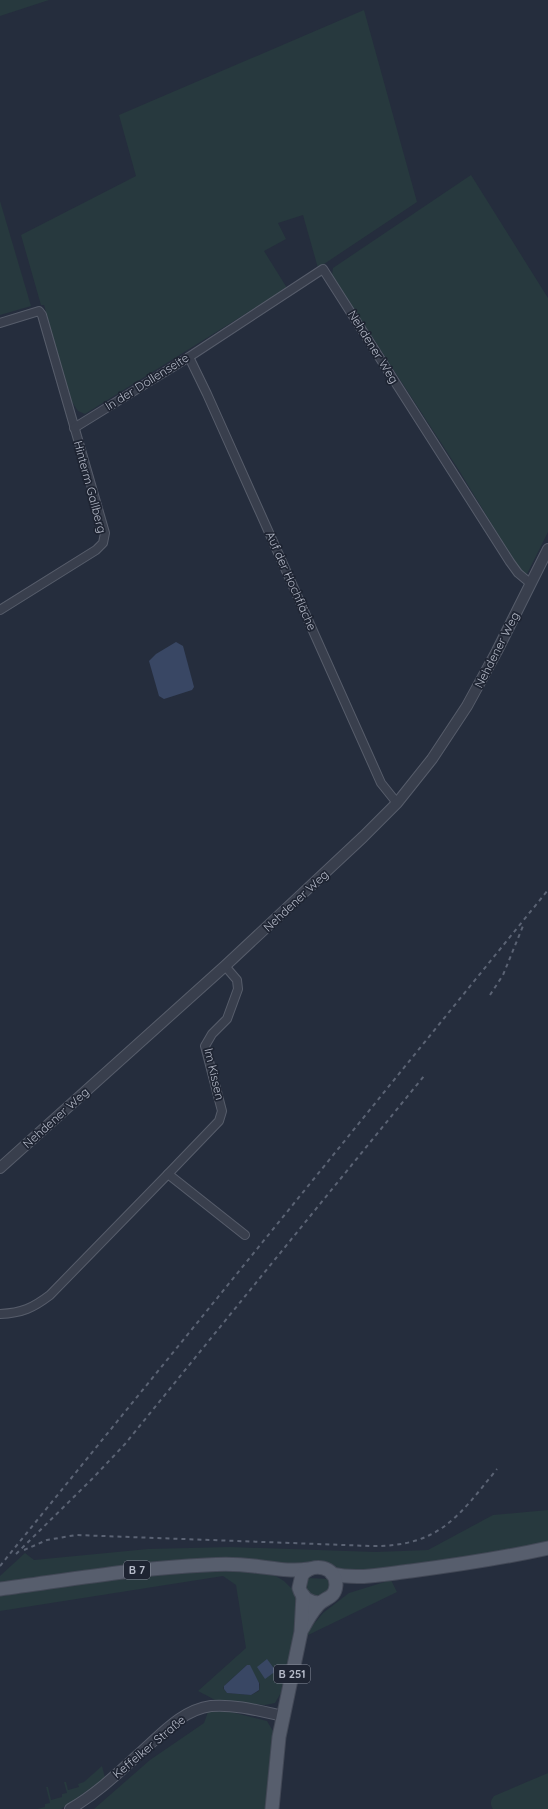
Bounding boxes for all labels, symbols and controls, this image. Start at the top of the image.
street label: Nehdener Weg [345,307,402,386]
street label: In der Dollenseite [102,350,192,413]
street label: Hinterm Gallberg [71,439,110,535]
street label: Auf der Hochfläche [263,529,320,633]
street label: Nehdener Weg [471,609,522,690]
street label: Nehdener Weg [260,867,331,935]
street label: Im Kissen [201,1046,228,1101]
street label: Nehdener Weg [20,1084,92,1151]
road number: B 7 [124,1561,150,1579]
road number: B 251 [274,1665,310,1683]
street label: Keffelker Straße [109,1712,188,1781]

